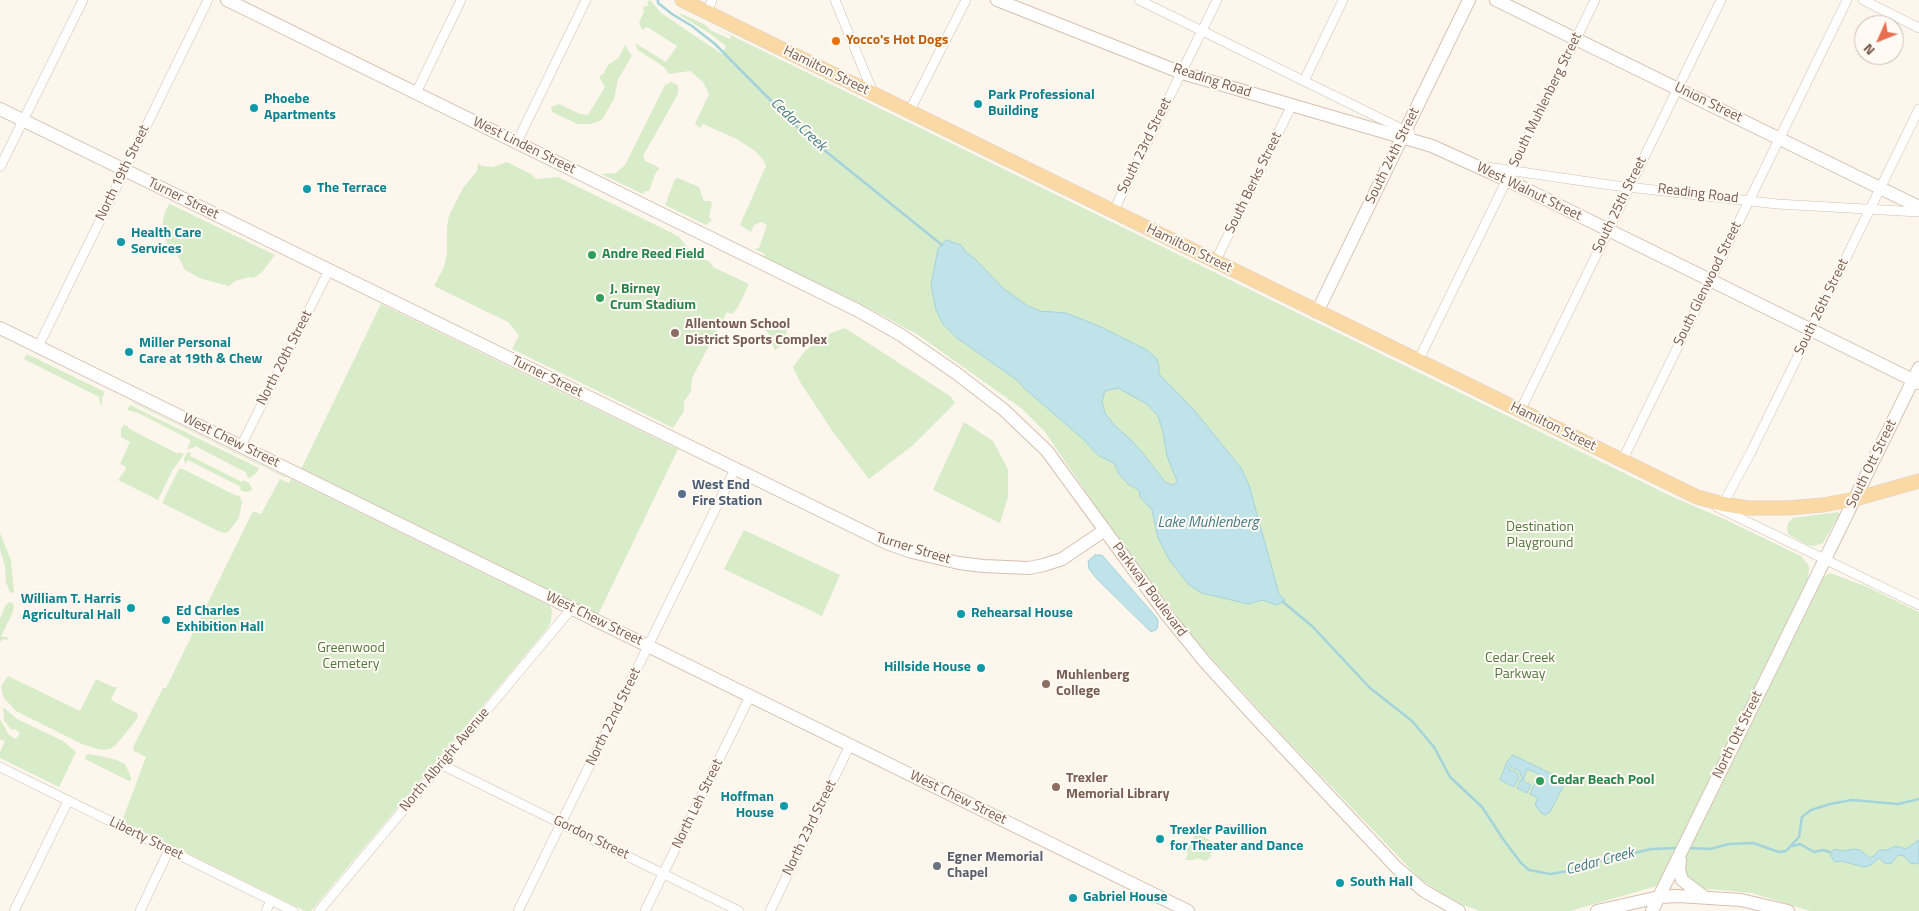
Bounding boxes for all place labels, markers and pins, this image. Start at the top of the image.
place label: Yocco's Hot Dogs [846,33,948,49]
marker: Yocco's Hot Dogs [830,35,842,47]
place label: Park Professional Building [988,88,1095,120]
place label: Phoebe Apartments [264,92,336,124]
marker: Park Professional Building [972,98,984,110]
marker: Phoebe Apartments [248,102,260,114]
place label: The Terrace [317,181,387,197]
marker: The Terrace [301,183,313,195]
place label: Health Care Services [131,226,201,258]
marker: Health Care Services [115,236,127,248]
place label: Andre Reed Field [602,247,705,263]
marker: Andre Reed Field [586,249,598,261]
place label: J. Birney Crum Stadium [610,282,696,314]
marker: J. Birney Crum Stadium [594,292,606,304]
place label: Allentown School District Sports Complex [685,317,827,350]
marker: Allentown School District Sports Complex [669,327,681,339]
place label: Miller Personal Care at 19th & Chew [139,336,262,368]
marker: Miller Personal Care at 19th & Chew [123,346,135,358]
place label: West End Fire Station [692,478,762,511]
marker: West End Fire Station [676,488,688,500]
place label: William T. Harris Agricultural Hall [21,592,121,624]
marker: William T. Harris Agricultural Hall [125,602,137,614]
place label: Ed Charles Exhibition Hall [176,604,264,636]
place label: Rehearsal House [971,606,1073,622]
marker: Rehearsal House [955,608,967,620]
marker: Ed Charles Exhibition Hall [160,614,172,626]
place label: Hillside House [884,660,971,676]
marker: Hillside House [975,662,987,674]
place label: Muhlenberg College [1056,668,1130,700]
marker: Muhlenberg College [1040,678,1052,690]
place label: Trexler Memorial Library [1066,771,1170,804]
place label: Cedar Beach Pool [1550,773,1655,789]
marker: Cedar Beach Pool [1534,775,1546,787]
marker: Trexler Memorial Library [1050,781,1062,793]
place label: Hoffman House [721,790,774,822]
marker: Hoffman House [778,800,790,812]
place label: Trexler Pavillion for Theater and Dance [1170,823,1303,856]
marker: Trexler Pavillion for Theater and Dance [1154,833,1166,845]
place label: Egner Memorial Chapel [947,850,1043,882]
marker: Egner Memorial Chapel [931,860,943,872]
place label: South Hall [1350,875,1413,891]
marker: South Hall [1334,877,1346,889]
place label: Gabriel House [1083,890,1167,906]
marker: Gabriel House [1067,892,1079,904]

